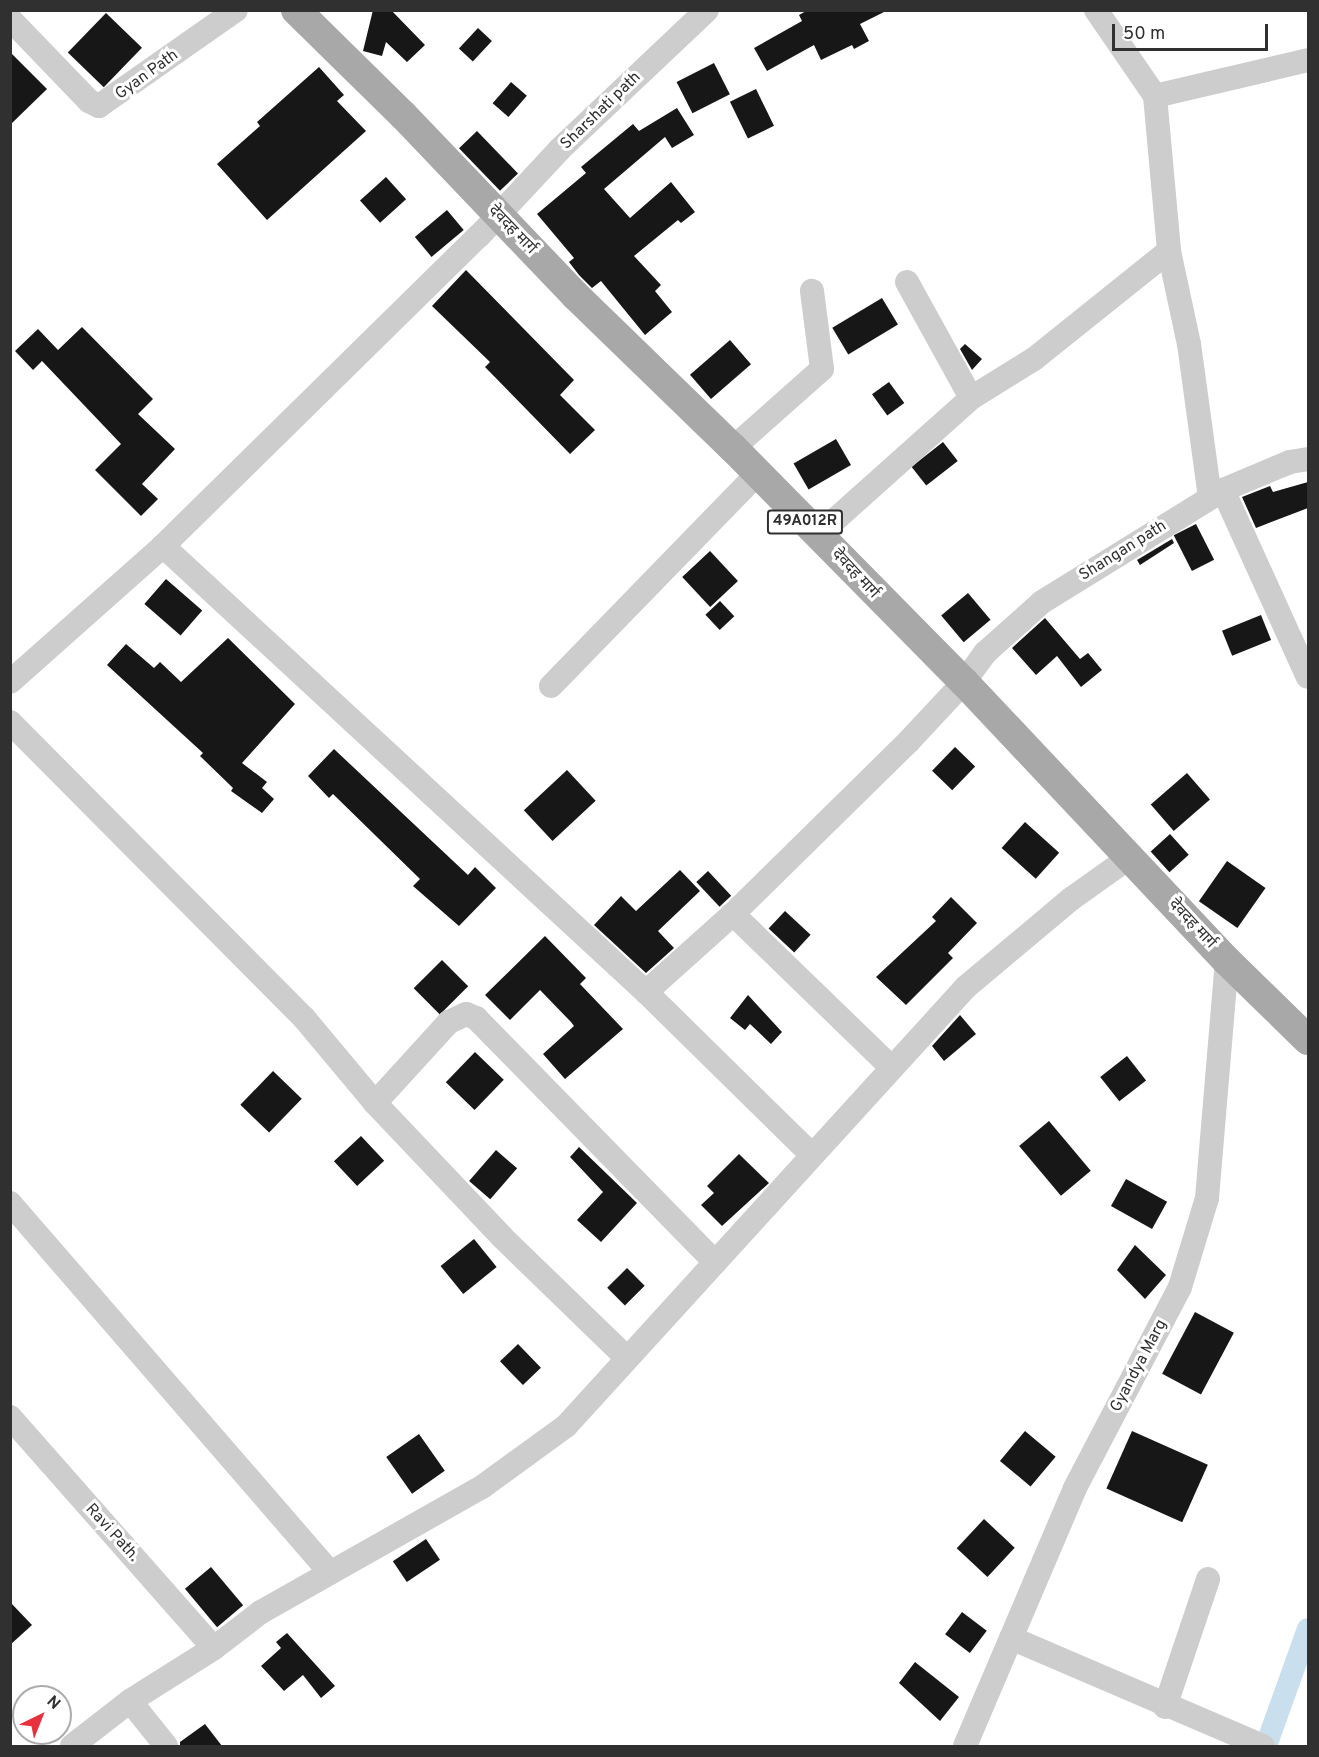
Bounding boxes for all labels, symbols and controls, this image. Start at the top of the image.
scale bar [1115,12,1271,50]
text: 50 m [1123,23,1165,46]
street label: Gyan Path [112,46,182,104]
street label: Sharshati path [557,68,645,154]
street label: देवदह मार्ग [484,201,540,259]
road number: 49A012R [766,510,844,534]
street label: Shangan path [1076,517,1170,585]
street label: देवदह मार्ग [827,545,883,603]
street label: देवदह मार्ग [1164,895,1220,953]
street label: Gyandya Marg [1107,1317,1171,1415]
street label: Ravi Path. [81,1500,143,1566]
north arrow [12,1685,72,1745]
text: N [42,1692,64,1715]

